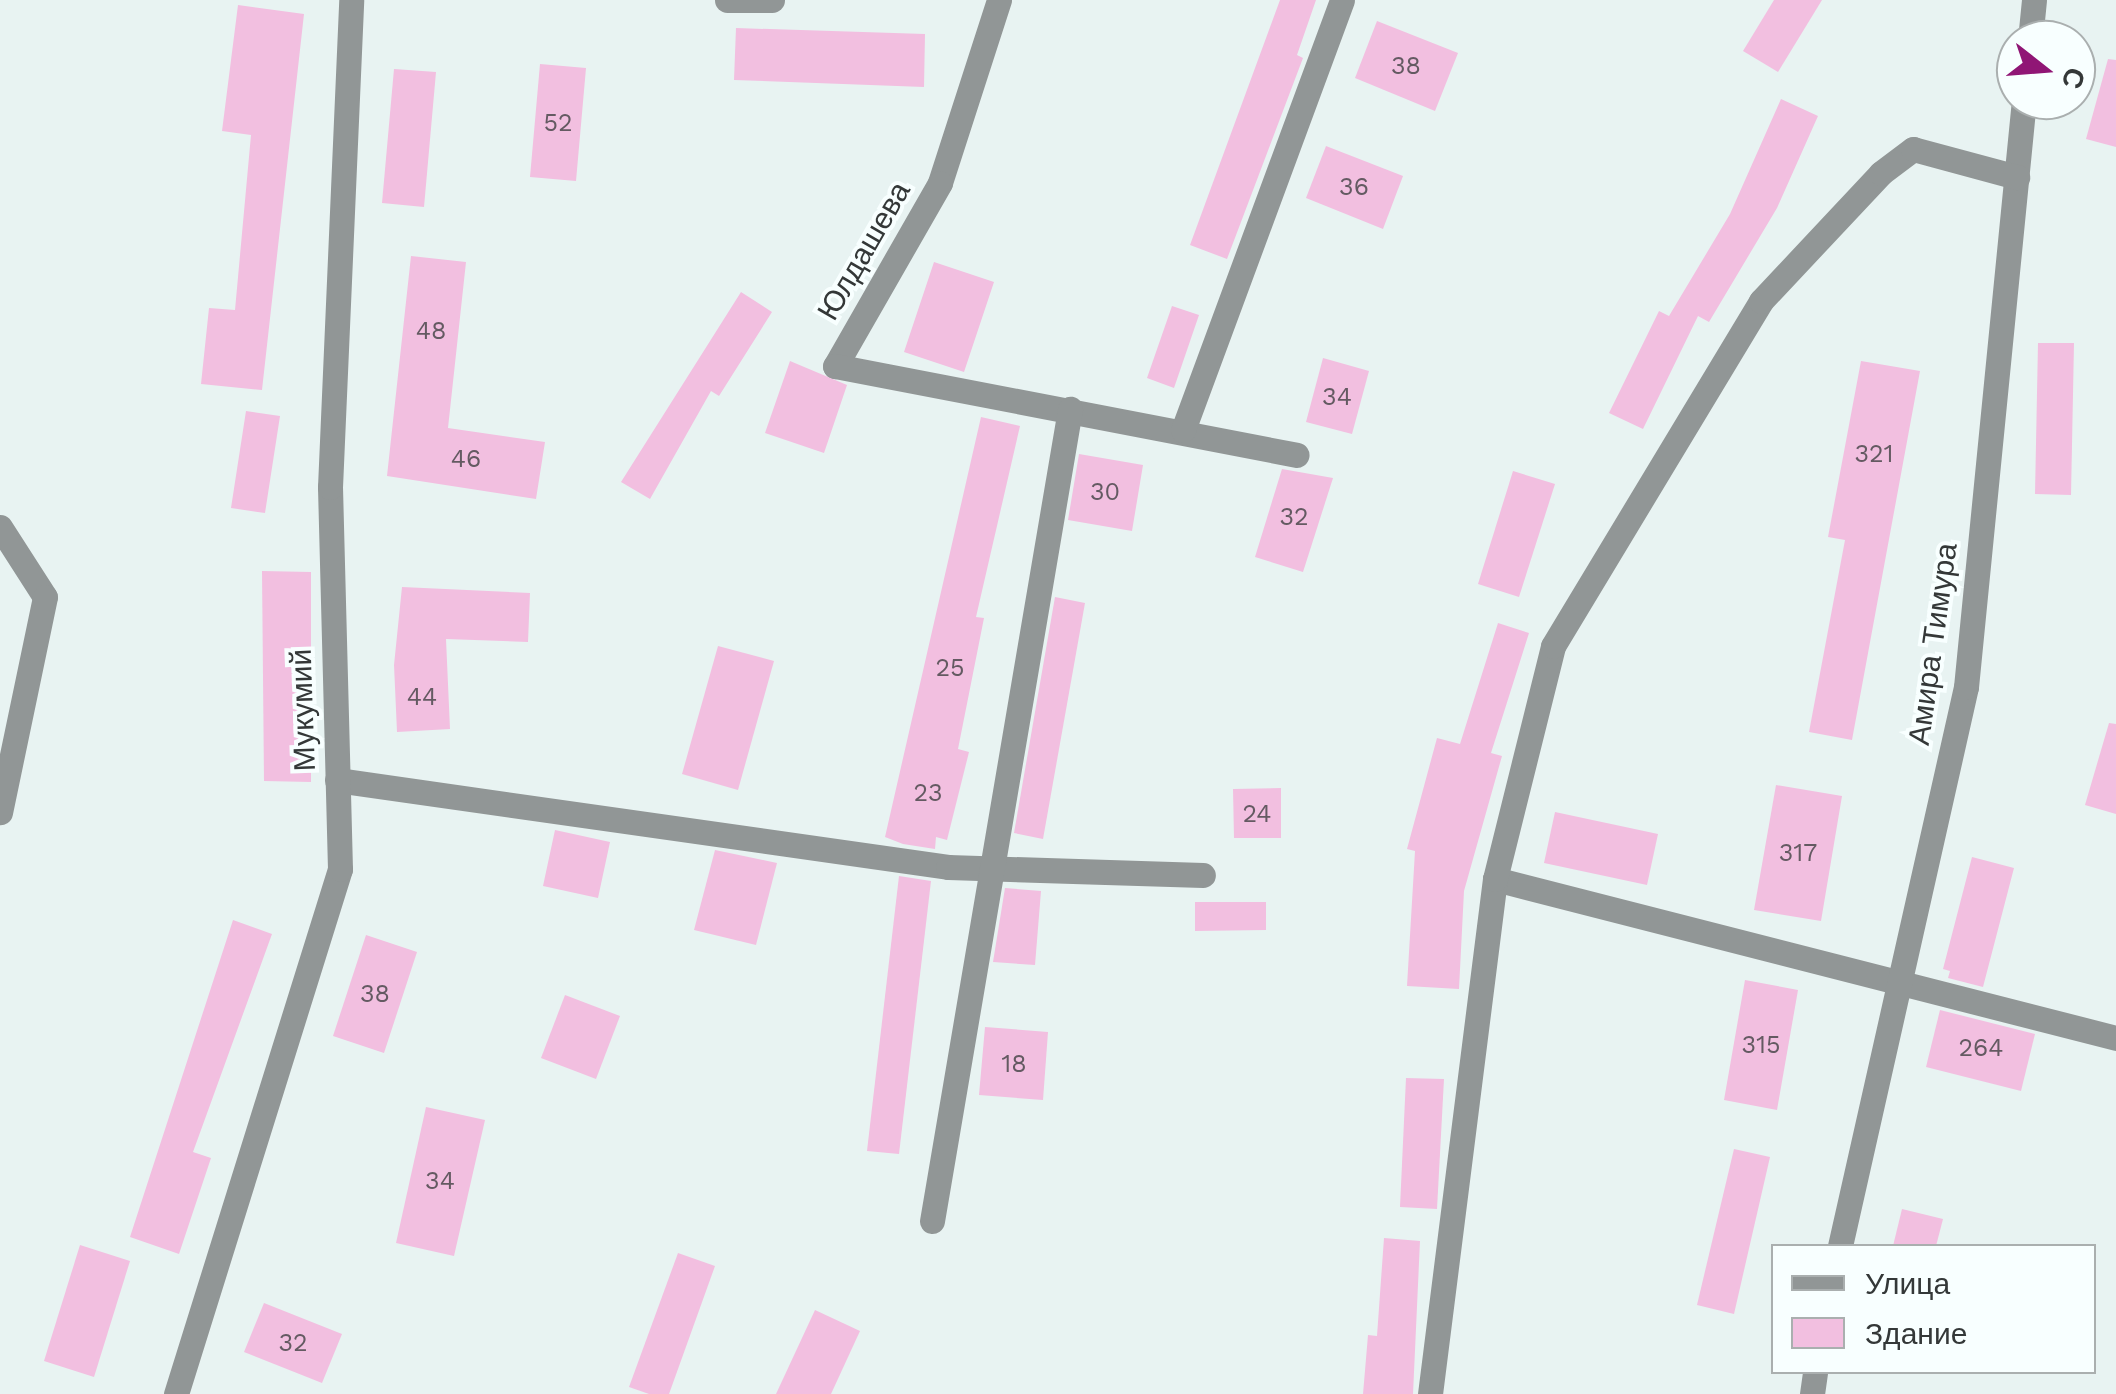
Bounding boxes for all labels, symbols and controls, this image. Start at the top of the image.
north arrow [1996,20,2096,120]
house number: 38 [1391,51,1421,81]
text: С [2055,64,2092,93]
house number: 52 [543,108,573,138]
house number: 36 [1339,172,1369,202]
street label: Юлдашева [810,175,918,327]
house number: 48 [416,316,446,346]
house number: 34 [1322,382,1352,412]
house number: 321 [1855,439,1893,469]
house number: 46 [451,444,481,474]
house number: 30 [1090,477,1120,507]
house number: 32 [1279,502,1309,532]
street label: Амира Тимура [1901,541,1965,747]
street label: Мукумий [283,648,323,772]
house number: 25 [935,653,965,683]
house number: 44 [407,682,437,712]
house number: 23 [913,778,943,808]
house number: 24 [1242,799,1272,829]
house number: 317 [1779,838,1817,868]
house number: 38 [360,979,390,1009]
house number: 315 [1742,1030,1780,1060]
house number: 264 [1958,1033,2004,1063]
house number: 18 [1001,1049,1027,1079]
house number: 34 [425,1166,455,1196]
legend [1771,1244,2096,1374]
text: Улица [1865,1266,1950,1301]
text: Здание [1865,1316,1967,1351]
house number: 32 [278,1328,308,1358]

